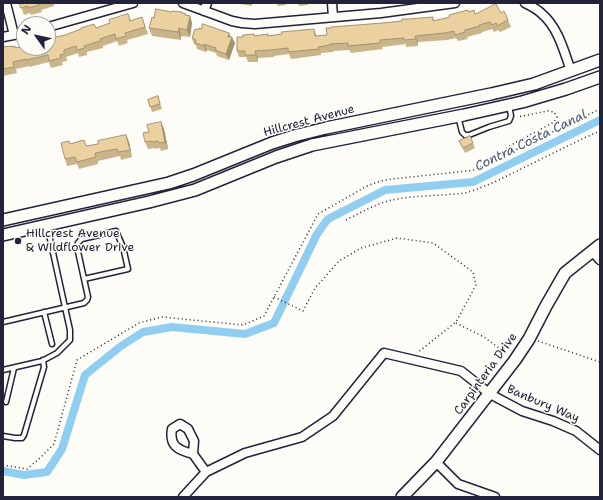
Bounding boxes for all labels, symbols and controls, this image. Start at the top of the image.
north arrow [16,16,56,56]
text: N [18,22,35,37]
street label: Hillcrest Avenue [262,102,356,140]
water label: Contra Costa Canal [472,107,590,175]
place label: Hillcrest Avenue & Wildflower Drive [26,227,134,255]
marker: Hillcrest Avenue & Wildflower Drive [13,236,23,246]
street label: Carpinteria Drive [451,330,521,418]
street label: Banbury Way [505,382,581,426]

